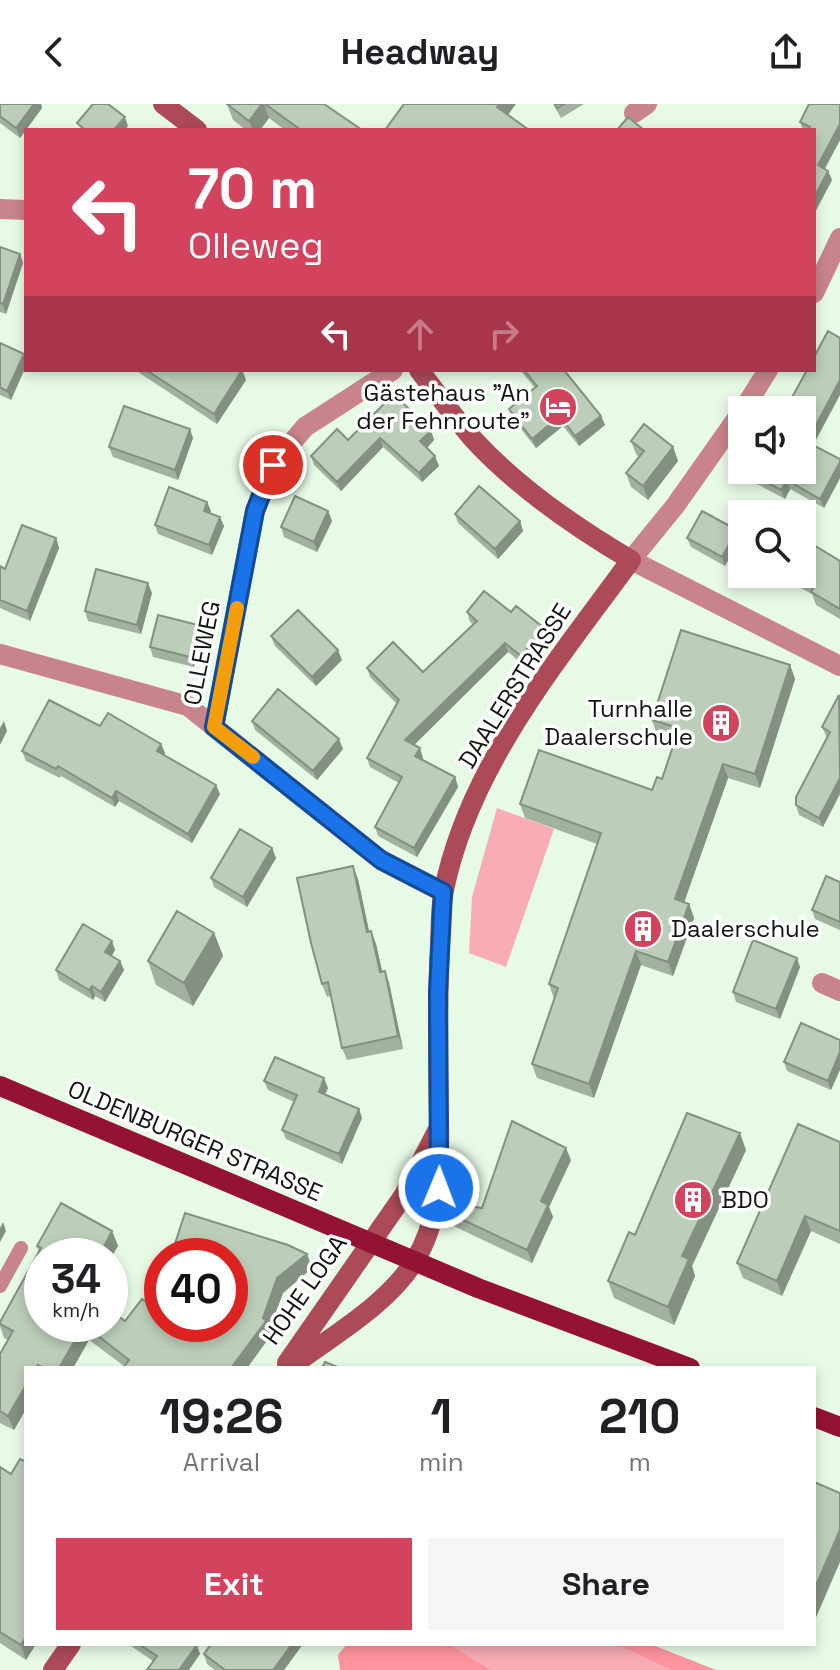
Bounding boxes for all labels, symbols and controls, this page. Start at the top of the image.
text: Headway [341,29,499,75]
icon: back [32,30,76,74]
icon: share [764,30,808,74]
text: 70 m [188,153,317,224]
icon: left [56,160,160,264]
text: Olleweg [188,223,324,269]
icon: left [314,312,358,356]
icon: ahead [398,312,442,356]
icon: right [482,312,526,356]
place label: Gästehaus "An der Fehnroute" [356,377,530,436]
hotel icon: Gästehaus "An der Fehnroute" [537,386,579,428]
map controls [728,396,816,588]
button: sound [728,396,816,484]
pin [239,431,307,499]
icon: arrive [251,443,295,487]
button: search [728,500,816,588]
street label: DAALERSTRASSE [451,597,578,774]
street label: OLLEWEG [176,598,227,708]
place label: Turnhalle Daalerschule [544,693,693,752]
building icon: Turnhalle Daalerschule [700,702,742,744]
building icon: Daalerschule [622,908,664,950]
place label: Daalerschule [671,913,820,944]
street label: OLDENBURGER STRASSE [63,1073,327,1208]
position arrow [397,1146,481,1230]
building icon: BDO [672,1179,714,1221]
place label: BDO [721,1184,769,1215]
street label: HOHE LOGA [256,1229,354,1351]
speed limit sign: 40 [144,1238,248,1342]
text: 34 [51,1254,101,1305]
text: km/h [52,1297,100,1323]
text: 19:26 [160,1386,283,1447]
text: 1 [430,1386,452,1447]
text: 210 [599,1386,680,1447]
text: Arrival [183,1445,260,1479]
text: min [419,1445,464,1479]
text: m [629,1445,651,1479]
button: Exit [56,1538,412,1630]
button: Share [428,1538,784,1630]

